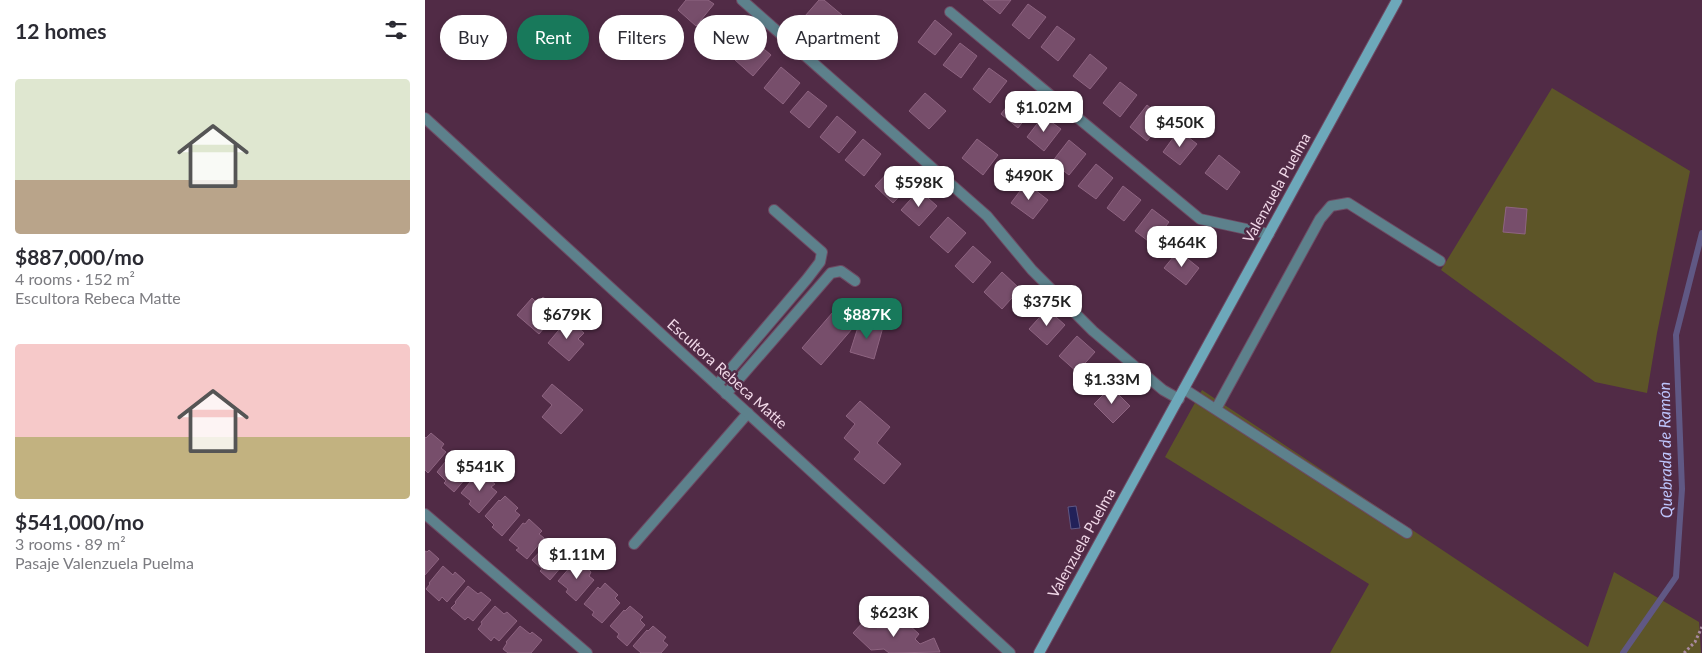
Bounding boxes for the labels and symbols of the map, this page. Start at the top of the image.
pin: $1.02M [1003,90,1085,133]
pin: $450K [1145,106,1215,148]
street label: Valenzuela Puelma [1238,129,1314,246]
pin: $490K [994,158,1064,201]
pin: $598K [884,166,954,208]
pin: $464K [1147,226,1217,268]
pin: $375K [1012,284,1082,327]
pin: $679K [532,298,602,340]
pin: $887K [832,298,902,340]
street label: Escultora Rebeca Matte [664,315,791,432]
pin: $1.33M [1071,362,1153,405]
water label: Quebrada de Ramón [1654,382,1675,518]
pin: $541K [445,450,515,492]
street label: Valenzuela Puelma [1043,484,1119,601]
pin: $1.11M [536,538,618,580]
pin: $623K [859,596,929,638]

